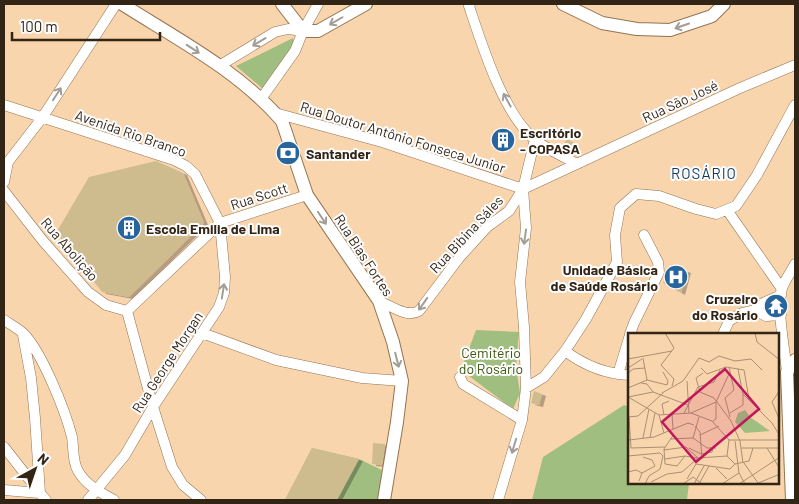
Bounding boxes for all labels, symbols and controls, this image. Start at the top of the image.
scale bar [12,10,160,42]
text: 100 m [20,17,58,35]
one-way arrow [329,17,343,27]
one-way arrow [675,22,690,31]
one-way arrow [252,37,267,47]
one-way arrow [185,44,199,54]
street label: Rua São José [639,76,721,126]
one-way arrow [52,87,62,101]
one-way arrow [501,94,511,108]
street label: Rua Doutor Antônio Fonseca Junior [298,98,508,176]
street label: Avenida Rio Branco [73,106,189,160]
place label: Escritório - COPASA [520,124,581,157]
building icon: Escritório - COPASA [490,127,516,153]
bank icon: Santander [275,140,301,166]
place label: Santander [306,145,371,162]
district label: ROSÁRIO [671,164,737,182]
street label: Rua Scott [228,179,290,213]
street label: Rua Bibina Sáles [426,192,506,276]
one-way arrow [317,211,327,225]
street label: Rua Bias Fortes [331,211,397,299]
street label: Rua Abolição [38,214,102,284]
building icon: Escola Emilia de Lima [116,215,142,241]
place label: Escola Emilia de Lima [146,220,280,237]
one-way arrow [520,229,530,245]
place label: Unidade Básica de Saúde Rosário [551,261,658,294]
hospital icon: Unidade Básica de Saúde Rosário [663,264,689,290]
one-way arrow [218,283,228,299]
place label: Cruzeiro do Rosário [692,290,758,323]
temple icon: Cruzeiro do Rosário [763,293,789,319]
one-way arrow [418,297,428,311]
street label: Rua George Morgan [128,308,206,416]
inset map [628,333,779,484]
park label: Cemitério do Rosário [459,344,523,377]
one-way arrow [393,352,402,368]
one-way arrow [509,438,519,454]
north arrow [10,444,60,494]
text: N [35,449,53,468]

